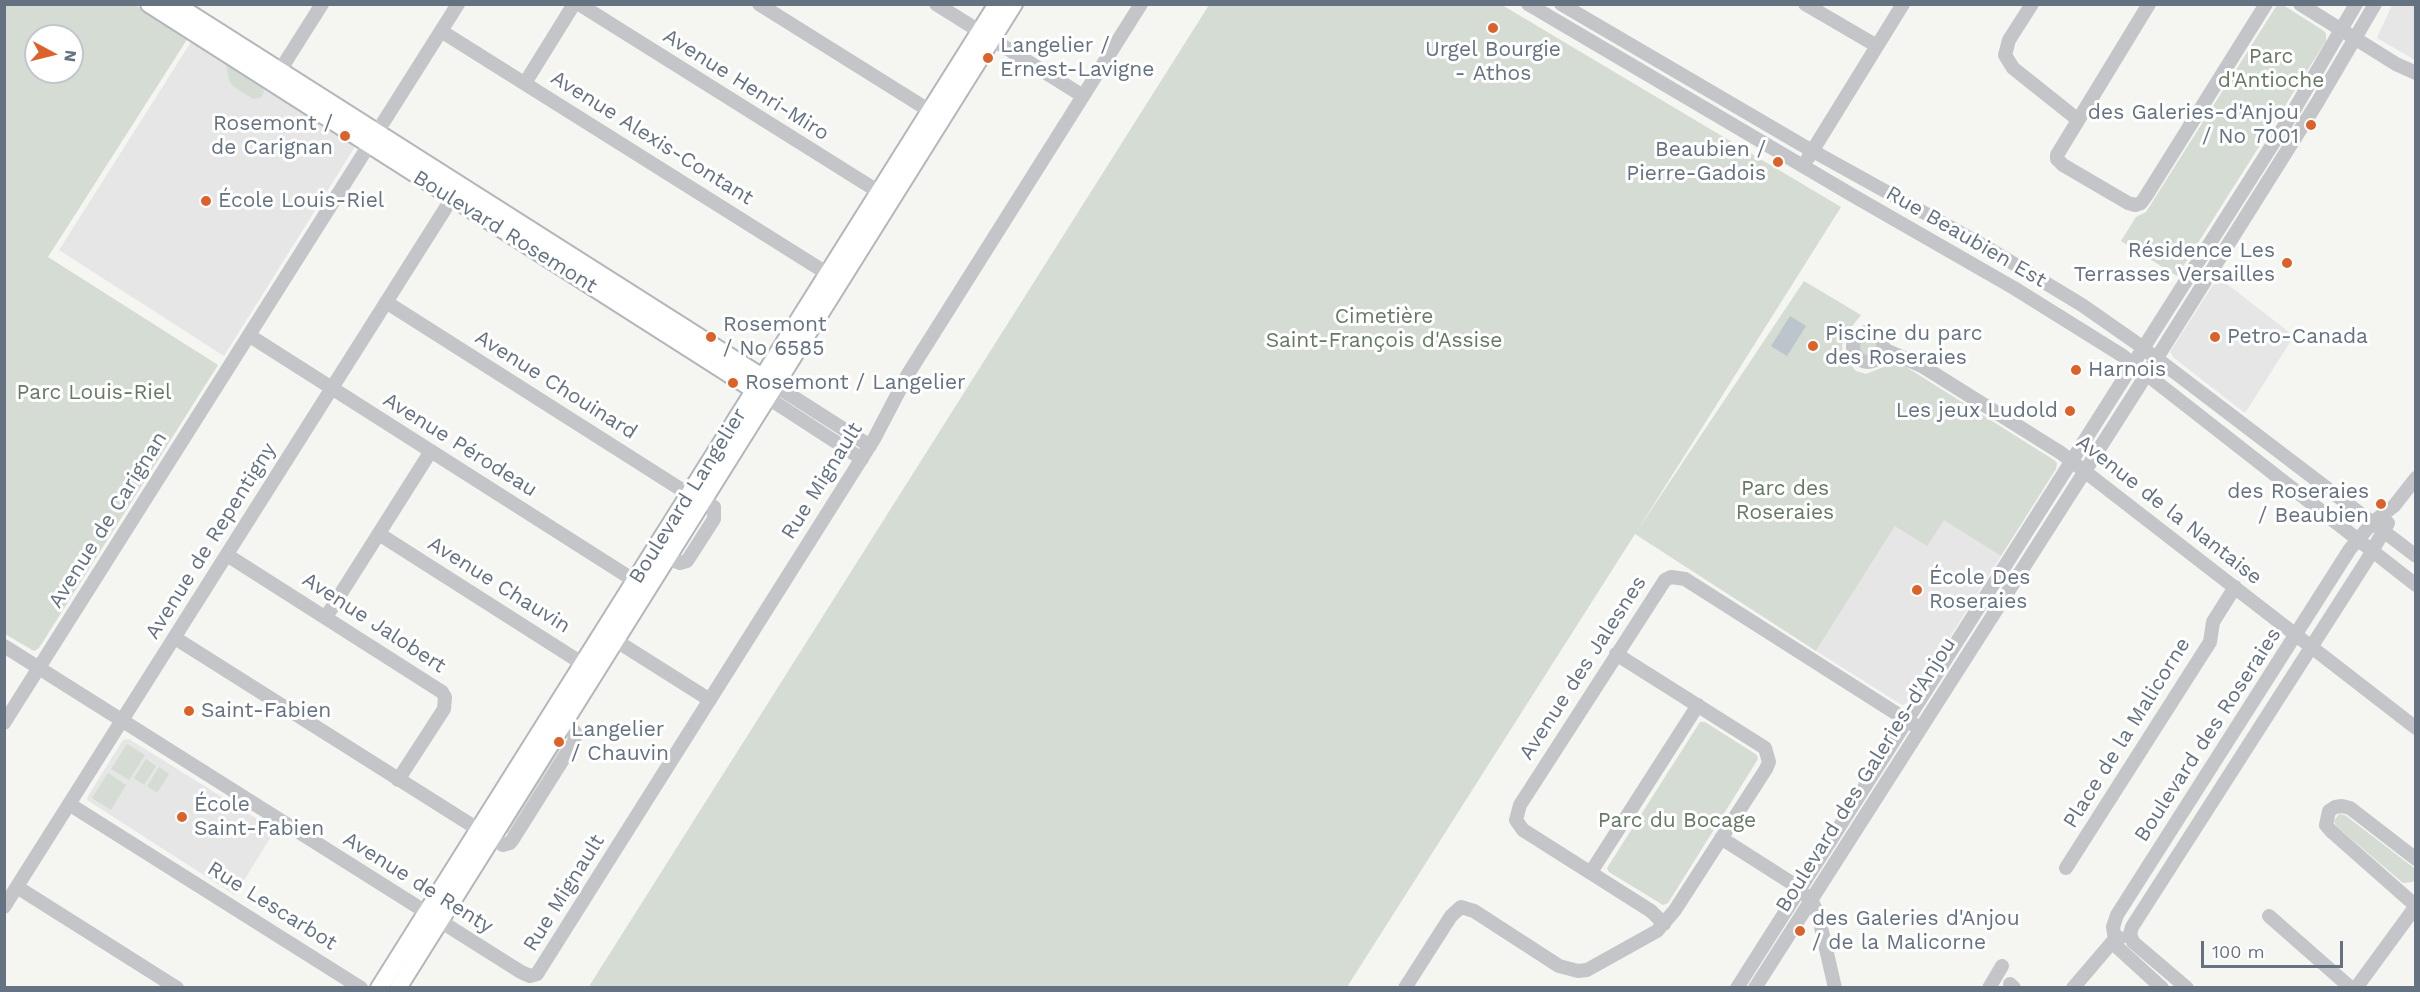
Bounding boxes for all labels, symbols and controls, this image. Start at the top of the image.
marker: Urgel Bourgie - Athos [1486,21,1500,35]
north arrow [24,24,84,84]
street label: Avenue Henri-Miro [658,24,834,146]
place label: Langelier / Ernest-Lavigne [1000,33,1154,83]
place label: Urgel Bourgie - Athos [1425,37,1561,87]
park label: Parc d'Antioche [2218,44,2324,94]
text: N [60,49,81,63]
marker: Langelier / Ernest-Lavigne [981,51,995,65]
street label: Avenue Alexis-Contant [546,65,758,211]
place label: des Galeries-d'Anjou / No 7001 [2088,100,2299,150]
place label: Rosemont / de Carignan [211,111,333,161]
marker: des Galeries-d'Anjou / No 7001 [2304,118,2318,132]
marker: Rosemont / de Carignan [338,129,352,143]
place label: Beaubien / Pierre-Gadois [1626,137,1766,187]
marker: Beaubien / Pierre-Gadois [1771,155,1785,169]
street label: Boulevard Rosemont [408,165,602,299]
street label: Rue Beaubien Est [1881,181,2051,293]
place label: École Louis-Riel [218,188,384,214]
marker: École Louis-Riel [199,194,213,208]
place label: Résidence Les Terrasses Versailles [2074,238,2275,288]
marker: Résidence Les Terrasses Versailles [2280,256,2294,270]
park label: Cimetière Saint-François d'Assise [1266,304,1502,354]
place label: Rosemont / No 6585 [723,312,827,362]
place label: Piscine du parc des Roseraies [1825,321,1982,371]
place label: Petro-Canada [2227,324,2368,350]
street label: Avenue Chouinard [470,325,642,445]
marker: Rosemont / No 6585 [704,330,718,344]
marker: Petro-Canada [2208,330,2222,344]
marker: Piscine du parc des Roseraies [1806,339,1820,353]
place label: Harnois [2088,357,2166,383]
marker: Harnois [2069,363,2083,377]
place label: Rosemont / Langelier [745,370,966,396]
marker: Rosemont / Langelier [726,376,740,390]
park label: Parc Louis-Riel [16,380,172,406]
street label: Avenue Pérodeau [378,387,542,503]
place label: Les jeux Ludold [1896,398,2058,424]
street label: Boulevard Langelier [624,404,752,588]
marker: Les jeux Ludold [2063,404,2077,418]
street label: Rue Mignault [776,418,868,544]
street label: Avenue de Carignan [43,427,173,613]
street label: Avenue de la Nantaise [2071,430,2267,590]
street label: Avenue de Repentigny [140,438,282,644]
park label: Parc des Roseraies [1736,476,1834,526]
place label: des Roseraies / Beaubien [2227,479,2369,529]
marker: des Roseraies / Beaubien [2374,497,2388,511]
street label: Avenue Chauvin [423,531,575,639]
place label: École Des Roseraies [1929,565,2030,615]
street label: Avenue Jalobert [298,567,450,679]
street label: Avenue des Jalesnes [1514,571,1652,765]
marker: École Des Roseraies [1910,583,1924,597]
street label: Boulevard des Roseraies [2129,623,2287,847]
street label: Boulevard des Galeries-d'Anjou [1771,633,1961,917]
street label: Place de la Malicorne [2058,633,2196,833]
place label: Saint-Fabien [201,698,331,724]
marker: Saint-Fabien [182,704,196,718]
place label: Langelier / Chauvin [571,717,669,767]
marker: Langelier / Chauvin [552,735,566,749]
place label: École Saint-Fabien [194,792,324,842]
park label: Parc du Bocage [1598,808,1756,834]
marker: École Saint-Fabien [175,810,189,824]
street label: Avenue de Renty [338,827,498,939]
street label: Rue Mignault [518,830,610,956]
street label: Rue Lescarbot [203,856,341,956]
place label: des Galeries d'Anjou / de la Malicorne [1812,906,2020,956]
marker: des Galeries d'Anjou / de la Malicorne [1793,924,1807,938]
scale bar [2204,929,2346,967]
text: 100 m [2212,941,2265,962]

